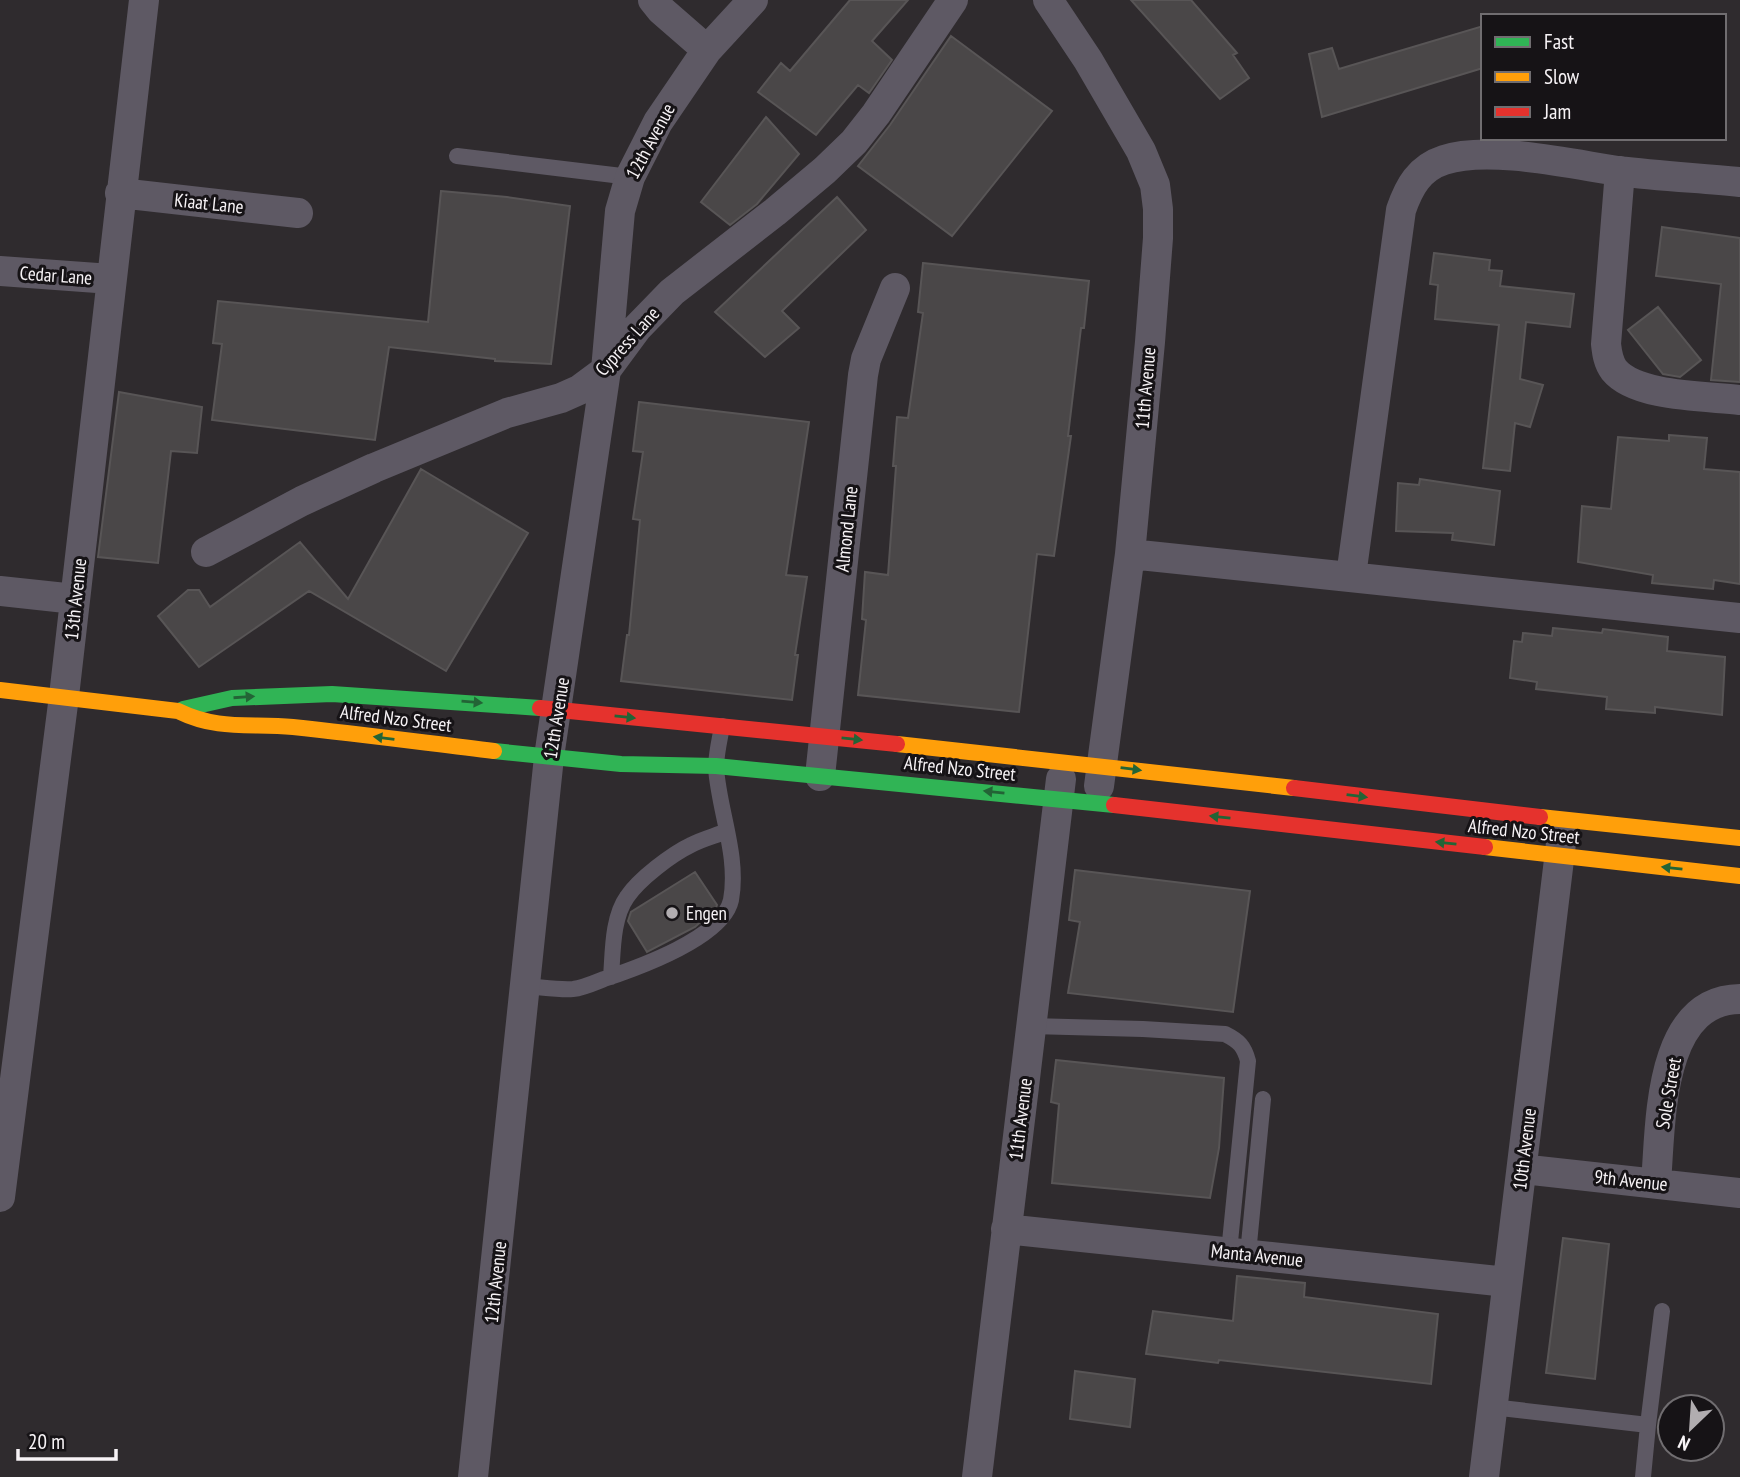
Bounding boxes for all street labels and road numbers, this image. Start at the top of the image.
street label: 12th Avenue [620,99,680,183]
street label: Kiaat Lane [173,187,245,219]
street label: Cedar Lane [19,261,93,290]
street label: Cypress Lane [590,301,664,381]
street label: 11th Avenue [1129,346,1161,430]
street label: Almond Lane [830,485,862,573]
street label: 13th Avenue [59,557,91,641]
street label: 12th Avenue [538,675,574,761]
street label: Alfred Nzo Street [339,699,454,737]
street label: Alfred Nzo Street [903,750,1018,786]
street label: Alfred Nzo Street [1467,813,1582,849]
street label: Sole Street [1650,1055,1686,1131]
street label: 11th Avenue [1003,1077,1037,1161]
street label: 10th Avenue [1507,1107,1541,1191]
street label: 9th Avenue [1593,1164,1669,1196]
street label: Manta Avenue [1210,1238,1304,1272]
street label: 12th Avenue [479,1240,511,1324]

